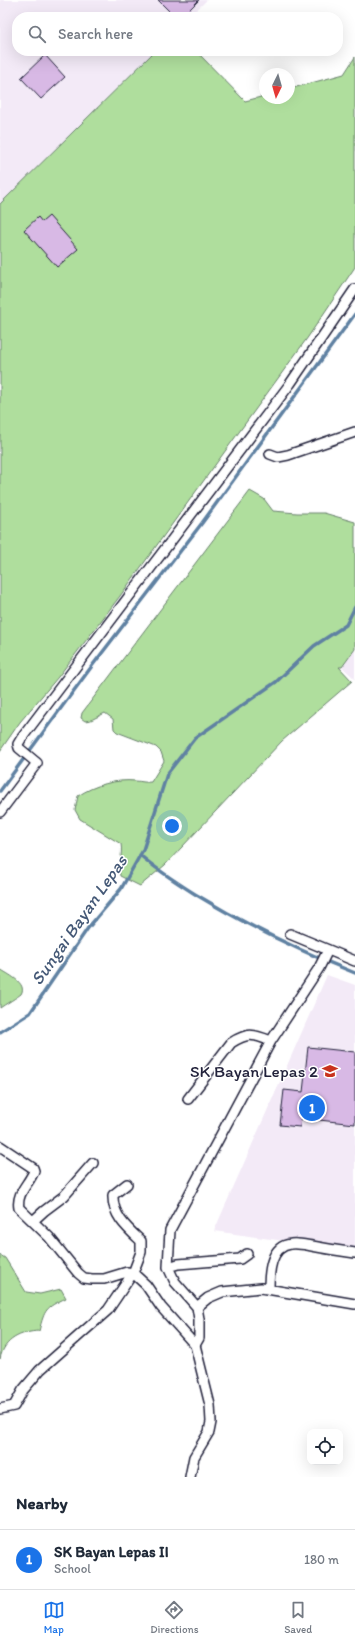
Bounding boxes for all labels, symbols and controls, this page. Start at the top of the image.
search box [12,12,343,56]
icon: search [26,23,48,45]
text: Search here [58,25,133,43]
north arrow [259,68,295,104]
your location [162,816,182,836]
water label: Sungai Bayan Lepas [26,850,133,989]
place label: SK Bayan Lepas 2 [190,1061,318,1081]
school or university icon: SK Bayan Lepas 2 [321,1062,339,1080]
pin: 1 [299,1093,325,1123]
map controls [307,1429,343,1465]
button: locate [307,1429,343,1465]
text: Nearby [16,1493,68,1513]
text: SK Bayan Lepas II [54,1543,169,1561]
text: 1 [26,1552,32,1567]
text: 180 m [304,1552,339,1567]
text: School [54,1561,91,1576]
tab: Map [43,1599,65,1636]
tab: Directions [150,1599,199,1636]
tab: Saved [284,1599,312,1636]

